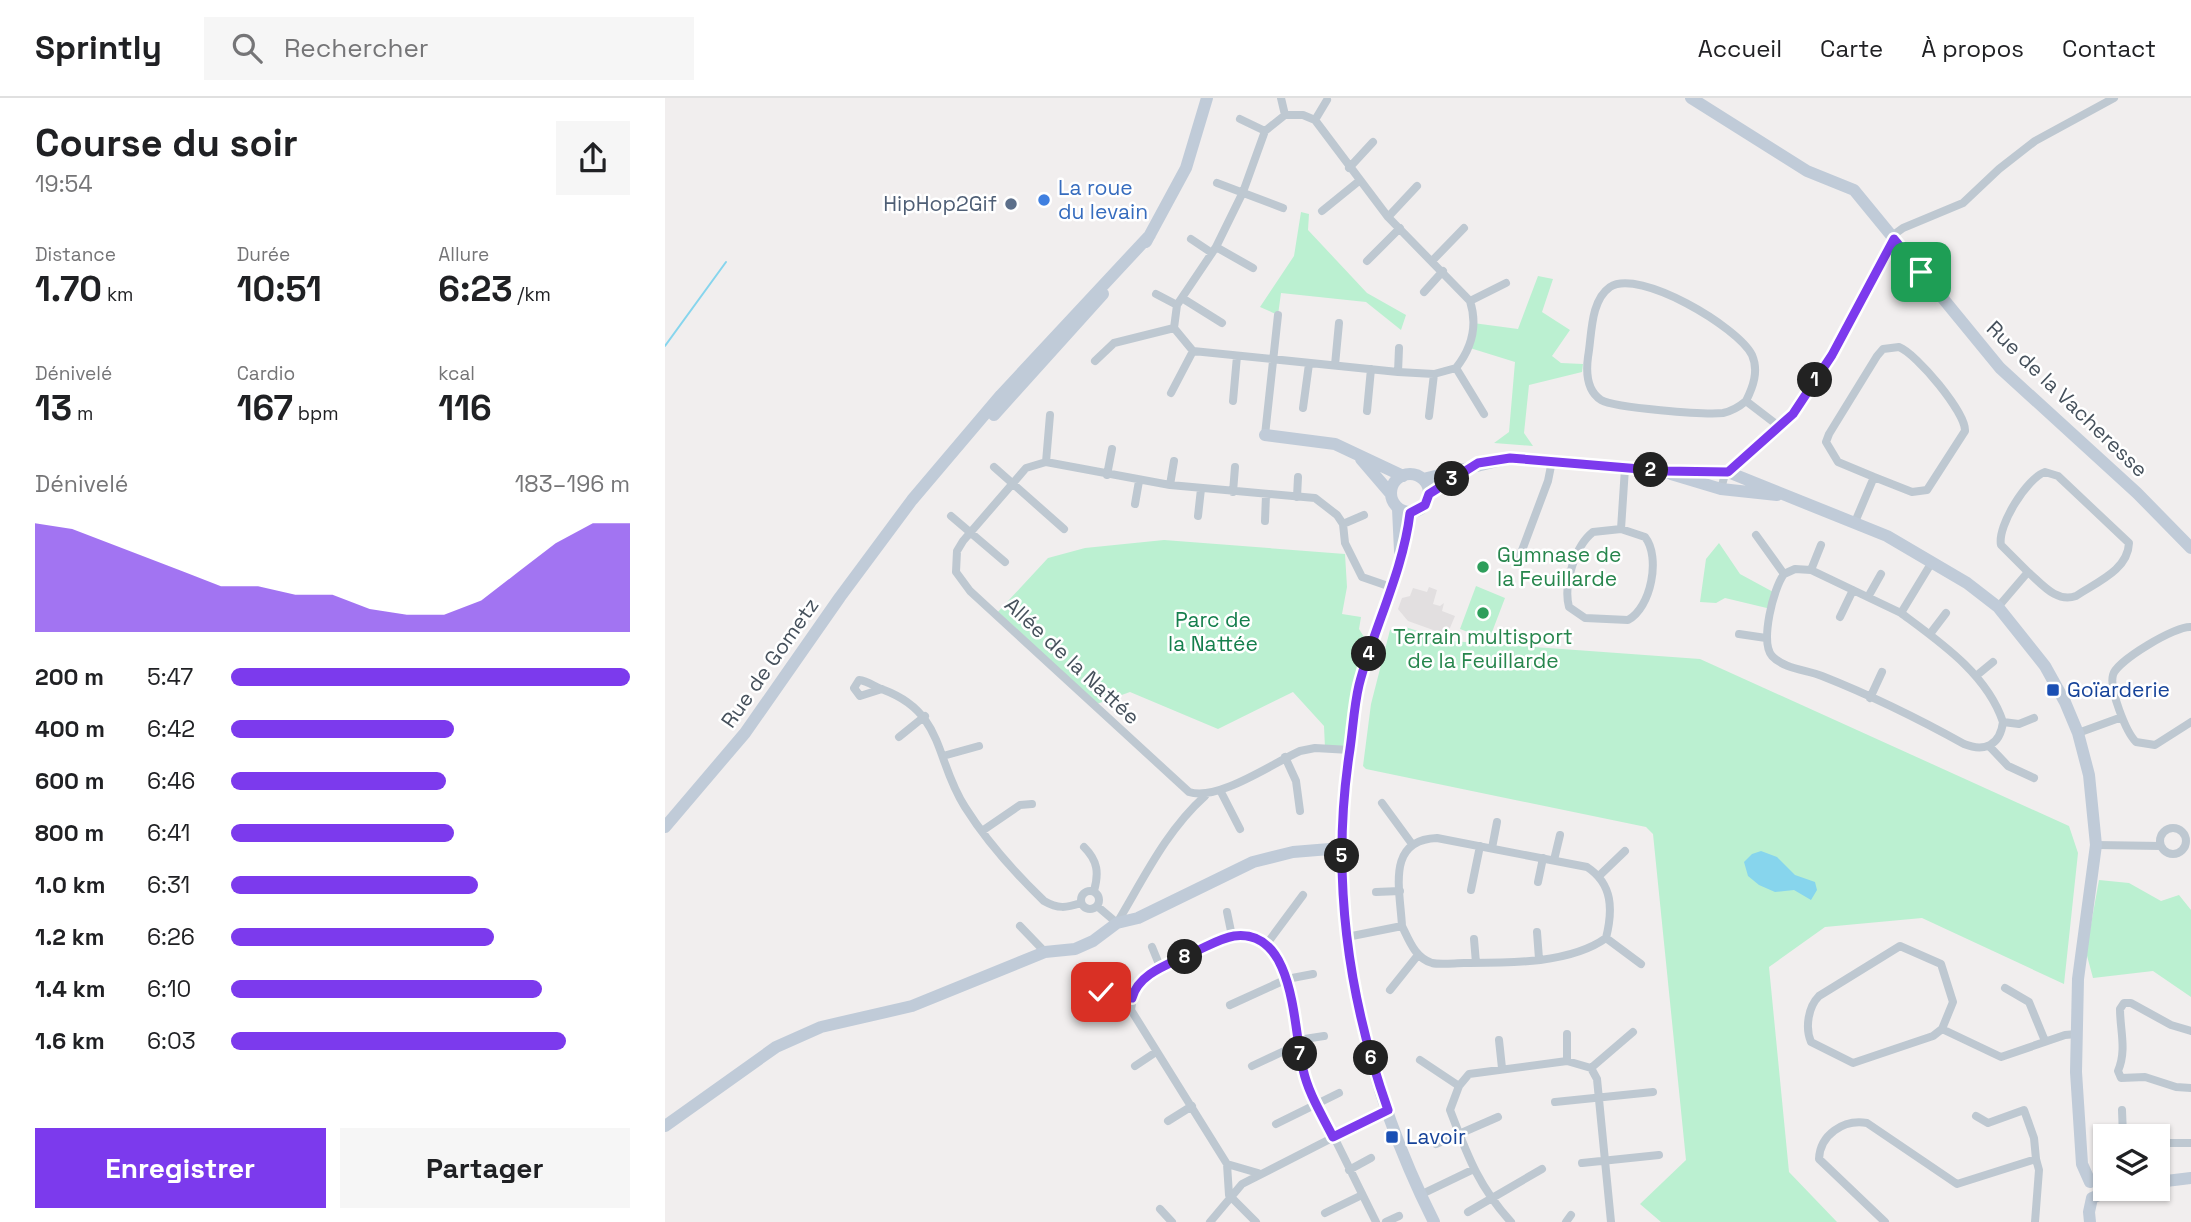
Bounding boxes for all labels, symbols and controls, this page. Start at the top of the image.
search box [204,17,694,80]
text: Sprintly [35,27,162,69]
icon: search [228,29,266,67]
text: Rechercher [284,31,429,65]
text: Accueil [1698,33,1782,64]
text: Carte [1820,33,1883,64]
text: À propos [1921,33,2024,64]
text: Contact [2062,33,2156,64]
text: Course du soir [35,119,298,167]
button: share [556,121,630,195]
text: 19:54 [35,169,93,199]
place label: La roue du levain [1058,174,1148,225]
place label: HipHop2Gif [883,190,997,217]
marker: La roue du levain [1036,192,1052,208]
marker: HipHop2Gif [1003,196,1019,212]
text: Distance [35,242,116,267]
text: Durée [237,242,290,267]
text: Allure [438,242,489,267]
pin [1891,242,1951,302]
icon: arrive [1902,253,1940,291]
text: 1.70 [35,267,102,311]
text: 10:51 [237,267,322,311]
text: 6:23 [438,267,512,311]
text: km [102,282,133,307]
text: /km [512,282,551,307]
street label: Rue de la Vacheresse [1981,315,2154,483]
text: Dénivelé [35,361,112,386]
text: Cardio [237,361,295,386]
text: kcal [438,361,475,386]
pin: 1 [1797,362,1833,398]
text: 1 [1810,367,1819,392]
text: 13 [35,386,72,430]
text: 167 [237,386,293,430]
text: 116 [438,386,492,430]
text: m [72,401,93,426]
text: bpm [293,401,339,426]
pin: 2 [1633,452,1669,488]
text: 2 [1645,457,1656,482]
pin: 3 [1435,462,1469,496]
text: 3 [1446,466,1457,491]
text: Dénivelé [35,469,128,499]
text: 183–196 m [515,469,630,499]
place label: Gymnase de la Feuillarde [1497,541,1622,592]
marker: Gymnase de la Feuillarde [1475,559,1491,575]
street label: Allée de la Nattée [999,591,1146,730]
street label: Rue de Gometz [715,592,824,733]
marker: Terrain multisport de la Feuillarde [1475,605,1491,621]
park label: Parc de la Nattée [1168,606,1258,657]
place label: Terrain multisport de la Feuillarde [1393,623,1573,674]
pin: 4 [1351,636,1387,672]
text: 4 [1362,641,1375,666]
text: 200 m [35,662,104,692]
text: 5:47 [147,662,193,692]
place label: Goïarderie [2067,676,2170,703]
marker: Goïarderie [2045,682,2061,698]
text: 400 m [35,714,105,744]
text: 6:42 [147,714,195,744]
text: 600 m [35,766,105,796]
text: 6:46 [147,766,195,796]
text: 800 m [35,818,104,848]
text: 6:41 [147,818,190,848]
pin: 5 [1325,838,1359,874]
text: 5 [1336,843,1347,868]
text: 1.0 km [35,870,105,900]
text: 6:31 [147,870,190,900]
text: 1.2 km [35,922,104,952]
text: 6:26 [147,922,195,952]
pin: 8 [1168,940,1203,974]
text: 8 [1179,944,1190,969]
pin [1071,962,1131,1022]
icon: check [1082,973,1120,1011]
text: 1.4 km [35,974,105,1004]
text: 6:10 [147,974,191,1004]
text: 1.6 km [35,1026,105,1056]
text: 6:03 [147,1026,196,1056]
pin: 7 [1283,1037,1317,1072]
pin: 6 [1353,1040,1389,1076]
text: 7 [1294,1041,1305,1066]
text: 6 [1365,1045,1376,1070]
place label: Lavoir [1406,1123,1466,1150]
map controls [2093,1124,2170,1201]
button: layers [2093,1124,2170,1201]
button: Enregistrer [35,1128,326,1208]
button: Partager [340,1128,630,1208]
marker: Lavoir [1384,1129,1400,1145]

